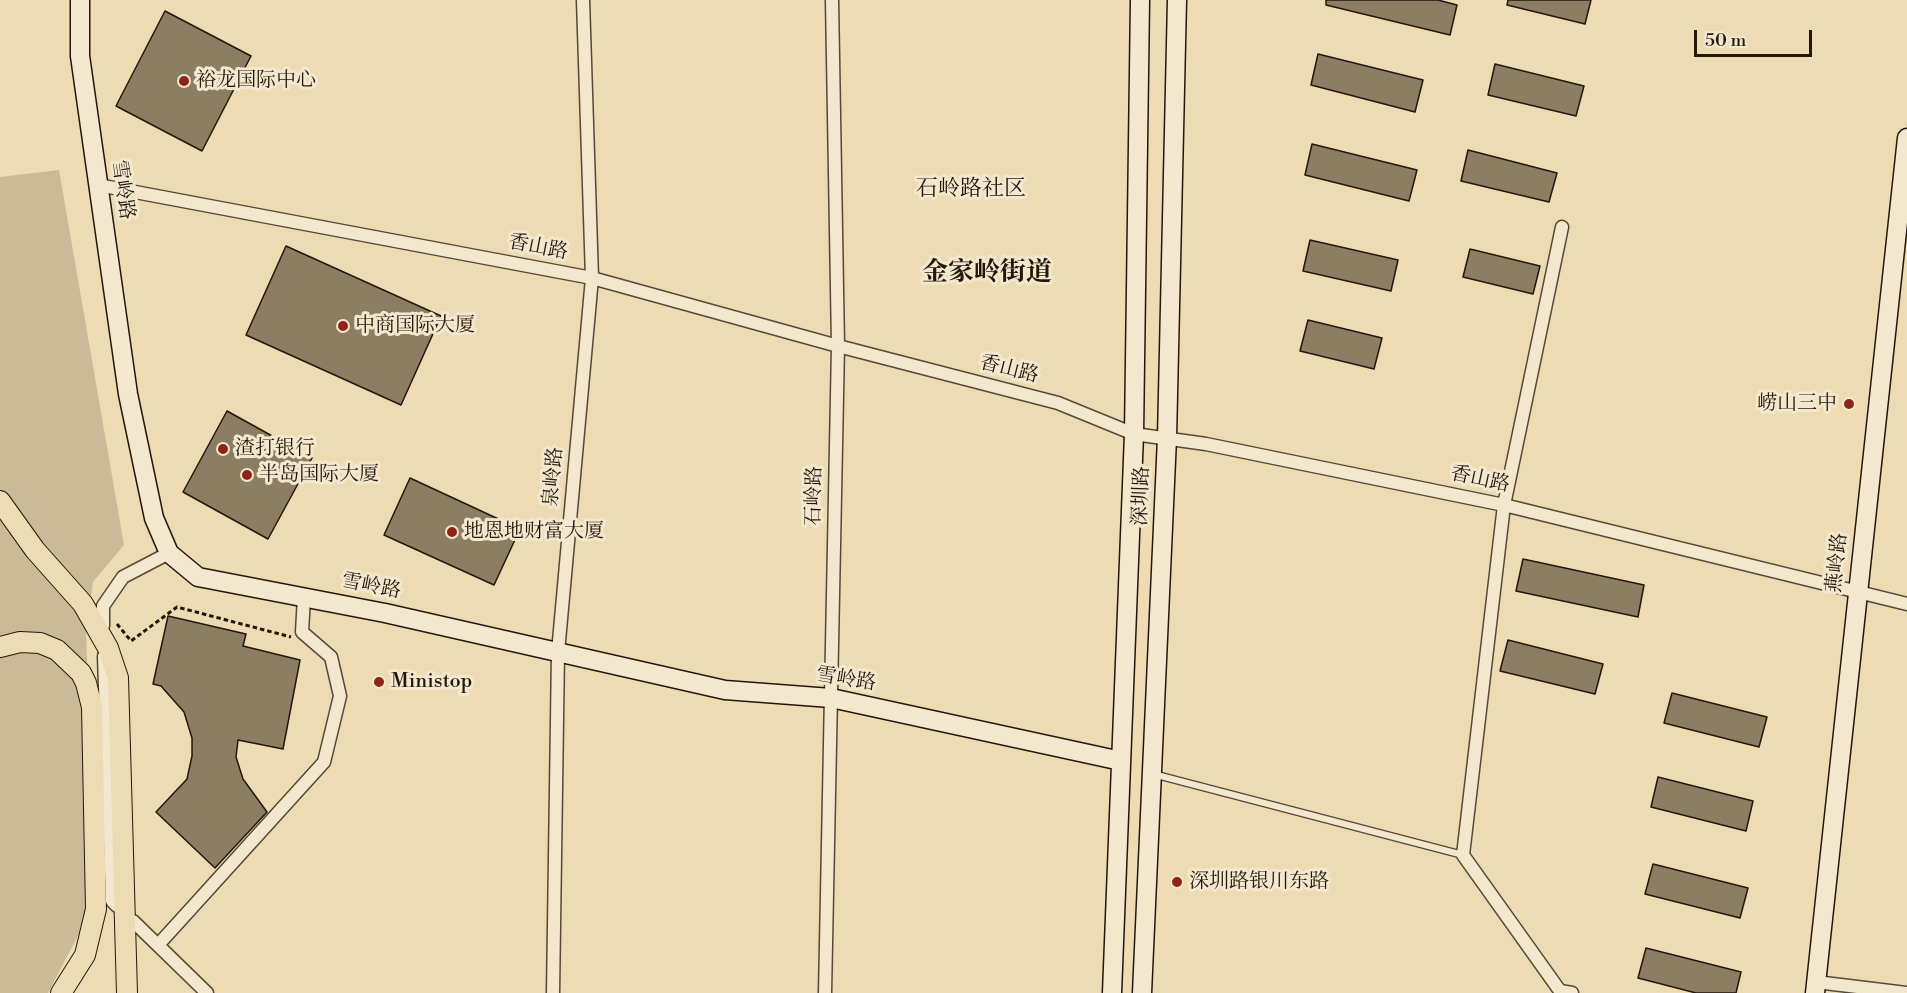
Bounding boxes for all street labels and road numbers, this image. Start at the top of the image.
street label: 雪岭路 [106,159,138,221]
street label: 香山路 [506,230,570,266]
street label: 香山路 [977,351,1041,389]
street label: 泉岭路 [539,446,569,508]
street label: 香山路 [1448,462,1512,498]
street label: 石岭路 [802,466,828,526]
street label: 深圳路 [1129,466,1155,526]
street label: 燕岭路 [1823,532,1853,594]
street label: 雪岭路 [339,569,403,605]
street label: 雪岭路 [814,663,878,697]

